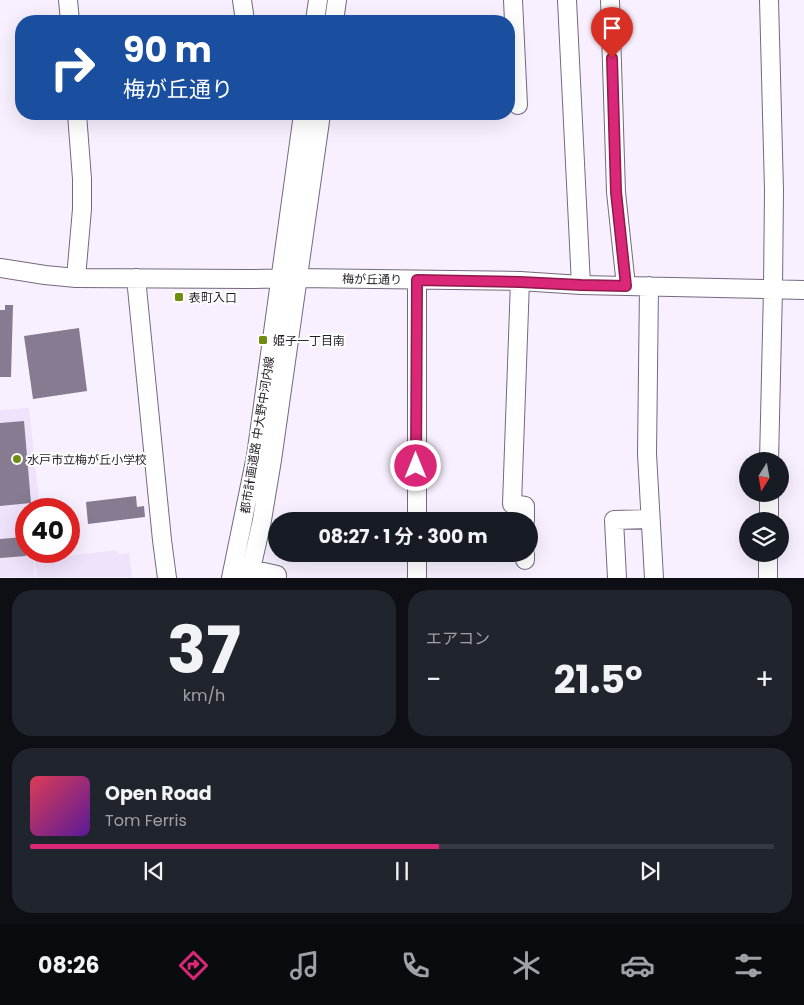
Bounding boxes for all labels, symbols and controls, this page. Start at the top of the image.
pin [591,7,633,58]
icon: arrive [598,14,626,42]
text: 90 m [123,25,212,74]
icon: right [40,35,105,100]
text: 梅が丘通り [123,74,233,105]
street label: 梅が丘通り [342,270,402,288]
place label: 表町入口 [188,289,237,306]
marker: 表町入口 [173,291,185,303]
place label: 姫子一丁目南 [273,332,345,349]
marker: 姫子一丁目南 [257,334,269,346]
street label: 都市計画道路 中大野中河内線 [236,355,278,515]
position arrow [389,439,441,491]
place label: 水戸市立梅が丘小学校 [27,451,147,468]
north arrow [739,452,789,502]
map controls [739,452,789,562]
marker: 水戸市立梅が丘小学校 [11,453,23,465]
speed limit sign: 40 [15,498,80,563]
button: layers [739,512,789,562]
text: 08:27 · 1 分 · 300 m [318,523,488,550]
text: 37 [167,605,241,696]
text: エアコン [426,627,490,650]
text: 21.5° [554,653,643,706]
text: − [426,660,441,699]
text: + [755,660,774,699]
text: km/h [183,684,225,707]
text: Open Road [105,780,212,807]
text: Tom Ferris [105,809,187,832]
icon: previous [140,857,168,885]
icon: pause [388,857,416,885]
icon: next [636,857,664,885]
icon: directions [176,948,211,983]
icon: music [287,948,322,983]
icon: phone [398,948,433,983]
icon: climate [509,948,544,983]
icon: car [620,948,655,983]
icon: filters [731,948,766,983]
text: 08:26 [38,950,99,981]

